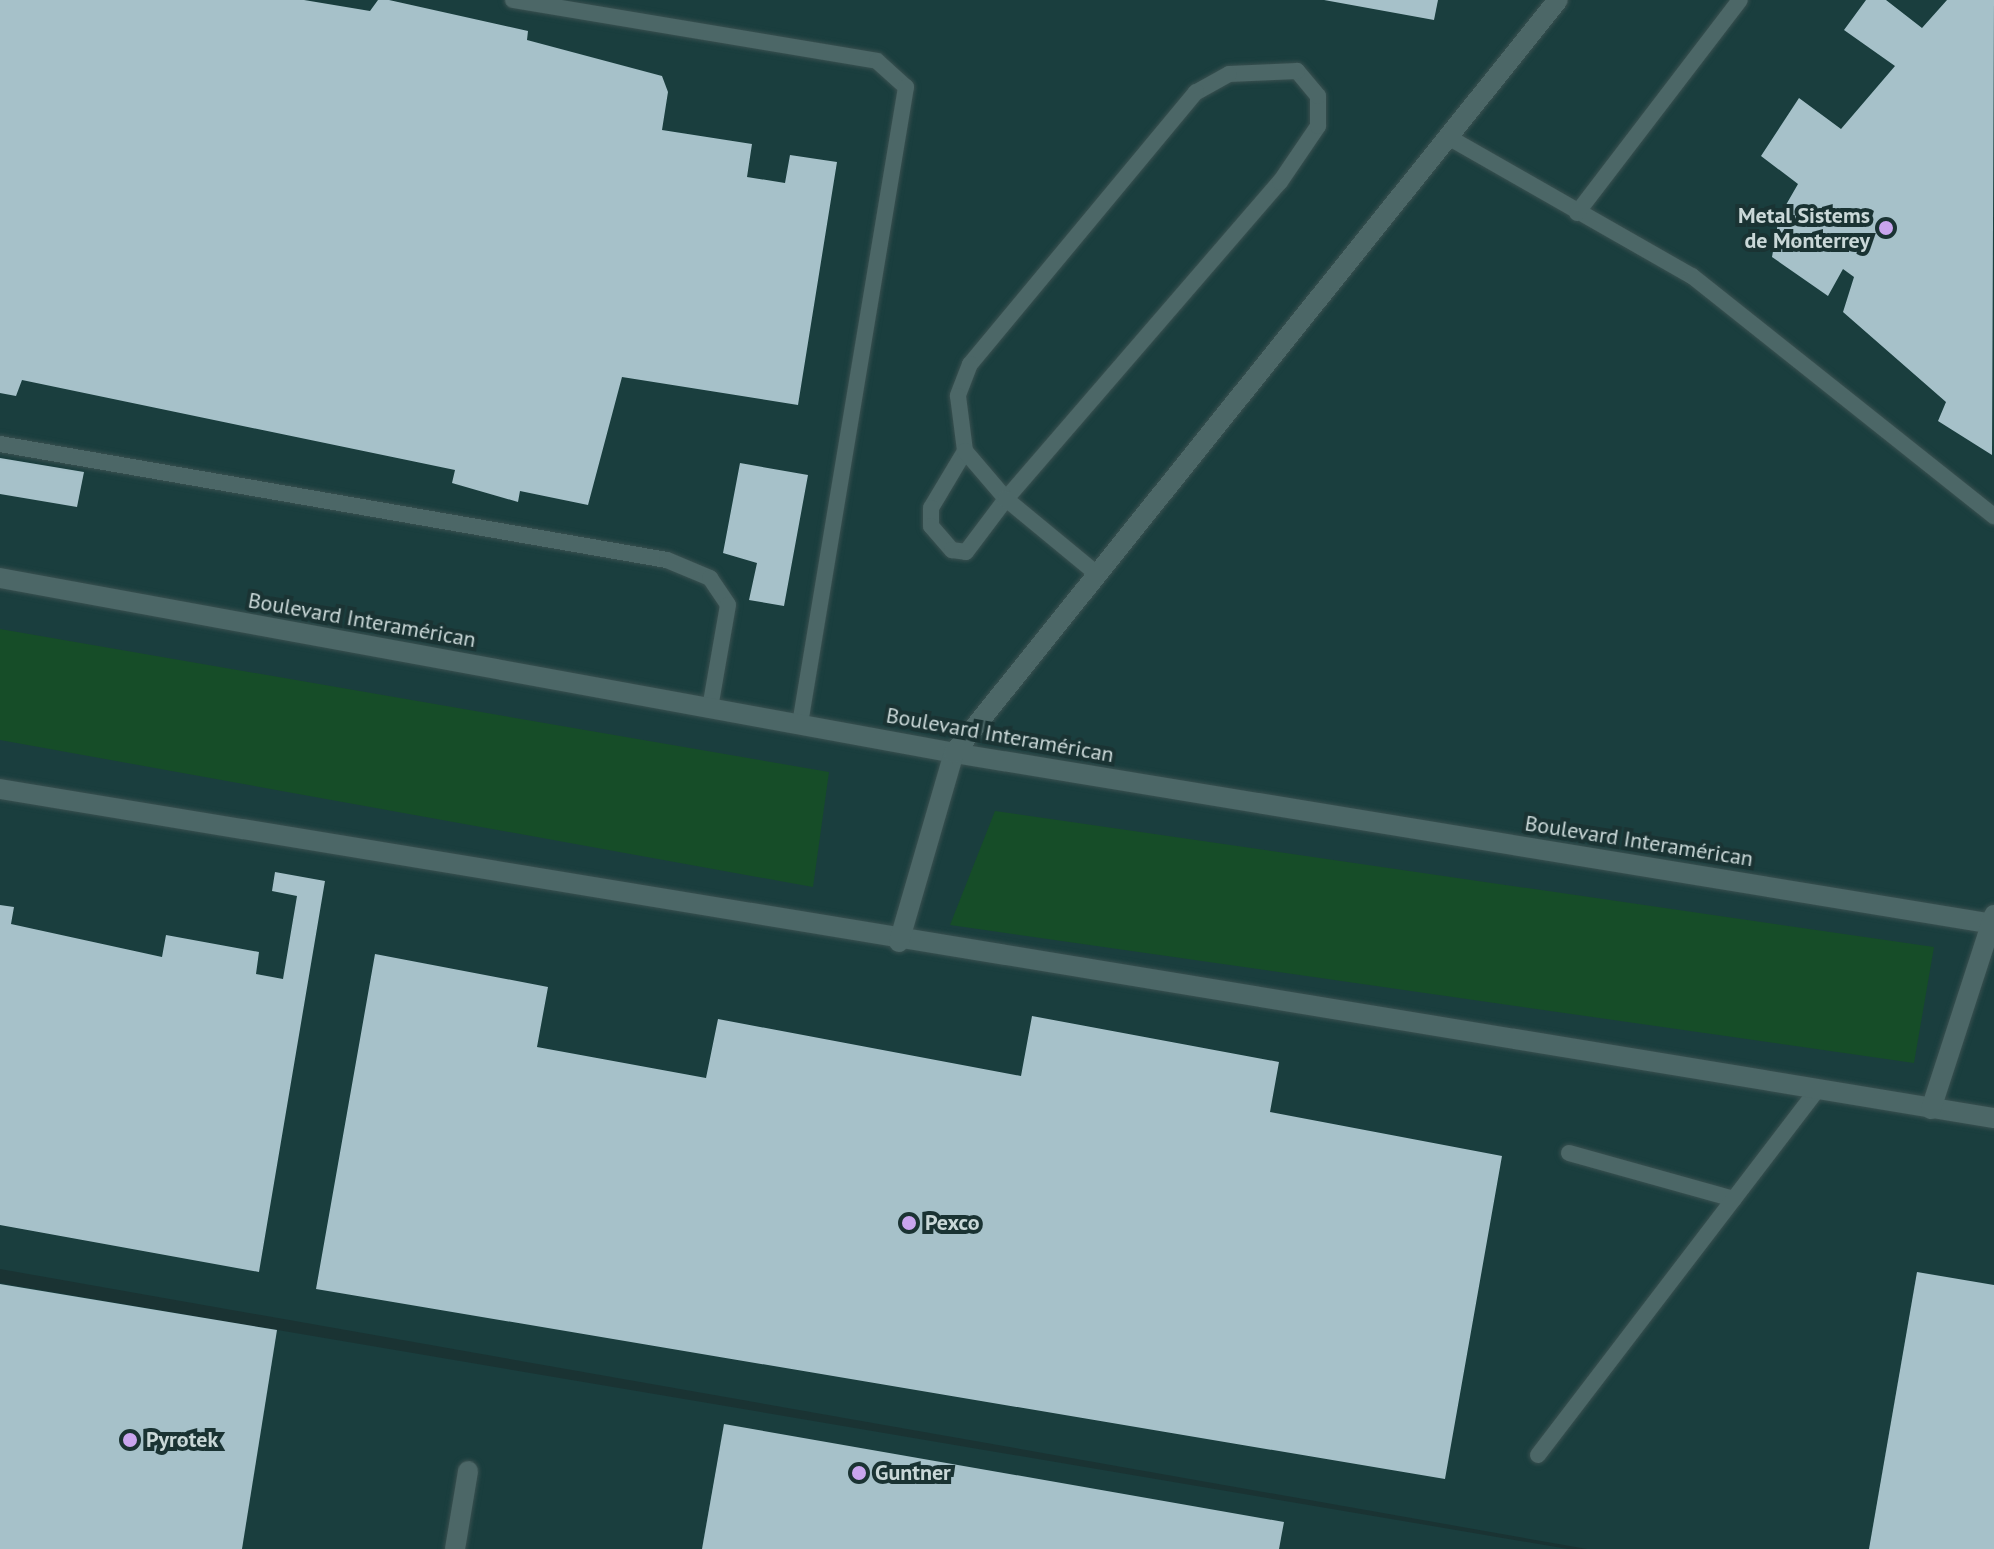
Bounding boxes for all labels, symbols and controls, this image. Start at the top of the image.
place label: Metal Sistems de Monterrey [1738,202,1870,254]
marker: Metal Sistems de Monterrey [1877,219,1895,237]
street label: Boulevard Interamérican [246,587,478,653]
street label: Boulevard Interamérican [884,702,1116,768]
street label: Boulevard Interamérican [1523,810,1755,872]
place label: Pexco [925,1210,979,1236]
marker: Pexco [900,1214,918,1232]
place label: Pyrotek [146,1427,218,1453]
marker: Pyrotek [121,1431,139,1449]
place label: Guntner [875,1460,951,1486]
marker: Guntner [850,1464,868,1482]

